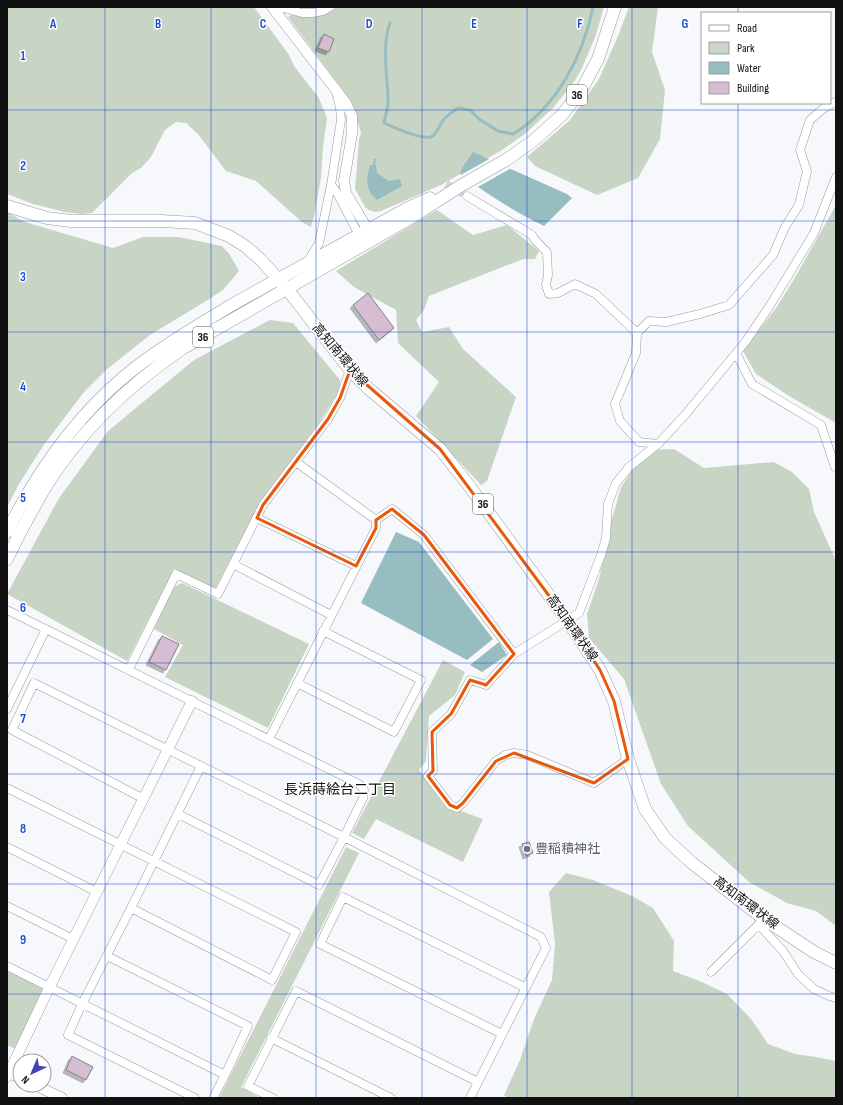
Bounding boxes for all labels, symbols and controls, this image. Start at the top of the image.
legend [701,12,831,104]
text: A [49,16,57,32]
text: B [155,16,161,32]
text: C [260,16,267,32]
text: D [366,16,373,32]
text: E [471,16,477,32]
text: F [577,16,583,32]
text: G [682,16,689,32]
text: Road [737,21,757,36]
text: Park [737,41,755,56]
text: 1 [20,48,26,64]
text: Water [737,61,761,76]
text: Building [737,81,769,96]
road number: 36 [567,85,587,105]
text: 2 [20,158,26,174]
text: 3 [20,269,26,285]
street label: 高知南環状線 [309,320,371,390]
road number: 36 [193,327,213,347]
text: 4 [20,379,26,395]
text: 5 [20,490,26,506]
road number: 36 [473,494,493,514]
street label: 高知南環状線 [543,591,601,665]
text: 6 [20,600,26,616]
text: 7 [20,711,26,727]
district label: 長浜蒔絵台二丁目 [284,781,396,798]
text: 8 [20,821,26,837]
place label: 豊稲積神社 [535,841,600,857]
marker: 豊稲積神社 [522,844,532,854]
street label: 高知南環状線 [710,873,782,933]
text: 9 [20,932,26,948]
north arrow [12,1053,52,1093]
text: N [19,1073,32,1087]

